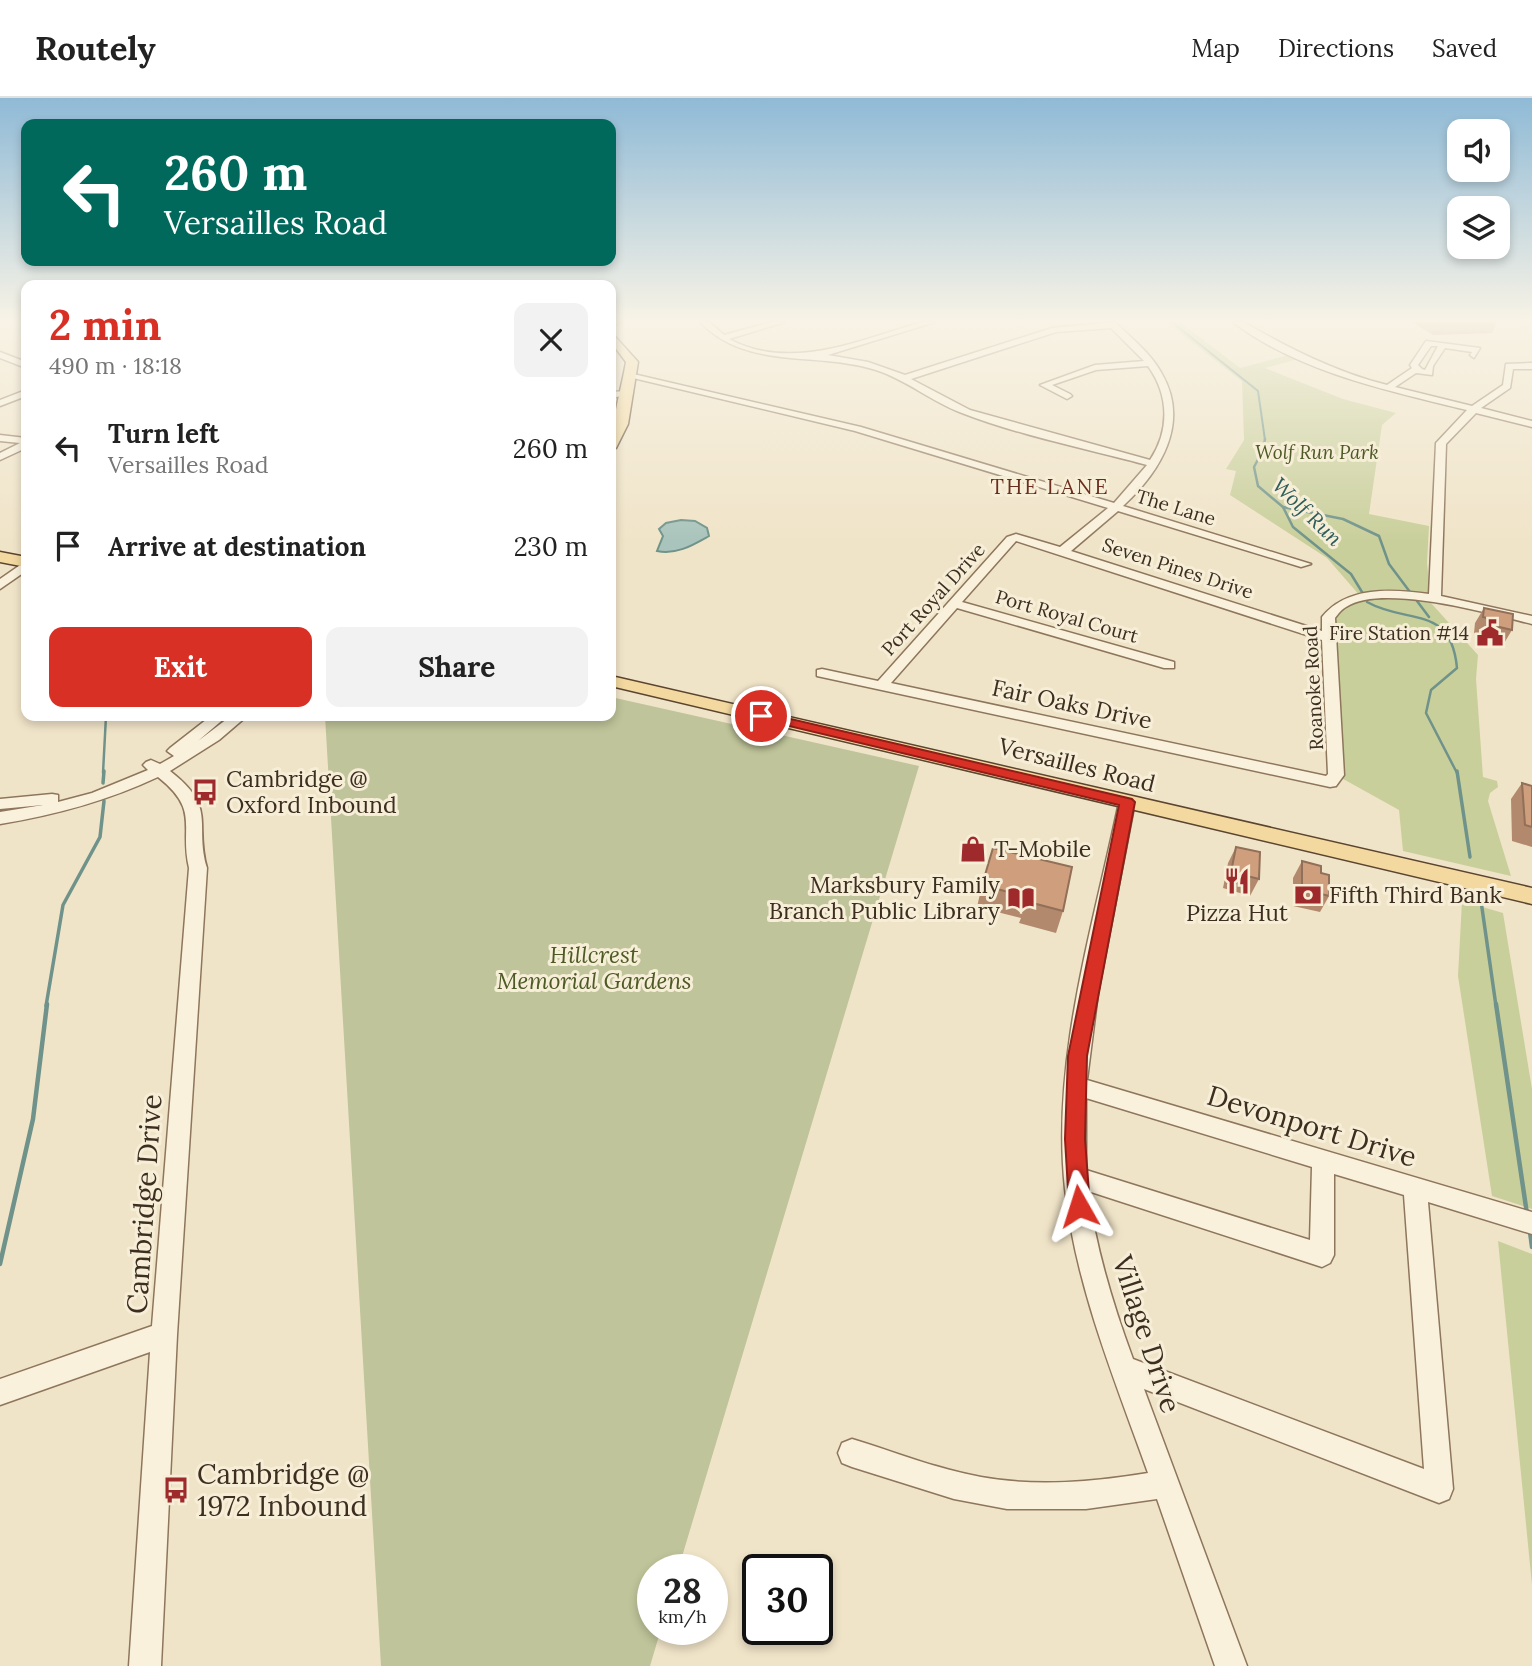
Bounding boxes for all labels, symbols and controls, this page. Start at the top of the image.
text: Routely [35,27,156,69]
text: Map [1191,33,1240,64]
text: Directions [1278,33,1394,64]
text: Saved [1432,33,1497,64]
map controls [1447,119,1510,259]
button: sound [1447,119,1510,182]
text: 260 m [164,141,307,203]
icon: left [49,147,140,238]
button: layers [1447,196,1510,259]
text: Versailles Road [164,202,387,243]
text: 2 min [49,298,162,352]
button: close [514,303,588,377]
text: 490 m · 18:18 [49,351,182,380]
text: Turn left [108,417,219,450]
icon: left [49,429,87,467]
text: 260 m [513,432,588,465]
park label: Wolf Run Park [1255,440,1379,464]
text: Versailles Road [108,450,269,479]
water label: Wolf Run [1267,472,1348,552]
district label: THE LANE [990,473,1110,500]
street label: The Lane [1133,484,1219,530]
icon: arrive [49,527,87,565]
text: Arrive at destination [108,530,366,563]
text: 230 m [514,530,588,563]
street label: Seven Pines Drive [1099,532,1257,604]
street label: Port Royal Drive [876,538,990,660]
street label: Port Royal Court [993,584,1142,648]
public building icon: Fire Station #14 [1475,618,1505,648]
place label: Fire Station #14 [1329,621,1469,645]
street label: Roanoke Road [1298,625,1328,751]
button: Exit [49,627,312,707]
button: Share [326,627,588,707]
street label: Fair Oaks Drive [990,672,1155,735]
pin [731,686,791,746]
icon: arrive [742,697,780,735]
street label: Versailles Road [995,731,1159,798]
place label: Cambridge @ Oxford Inbound [226,764,397,819]
bus stop icon: Cambridge @ Oxford Inbound [190,777,220,807]
shop icon: T-Mobile [958,834,988,864]
place label: T-Mobile [994,834,1091,863]
restaurant icon: Pizza Hut [1222,866,1252,896]
place label: Marksbury Family Branch Public Library [769,870,1001,925]
bank icon: Fifth Third Bank [1293,880,1323,910]
place label: Fifth Third Bank [1329,880,1502,909]
library icon: Marksbury Family Branch Public Library [1006,883,1036,913]
place label: Pizza Hut [1186,898,1288,927]
park label: Hillcrest Memorial Gardens [497,940,691,995]
street label: Devonport Drive [1203,1077,1421,1175]
street label: Cambridge Drive [118,1093,170,1315]
position arrow [1042,1169,1116,1243]
street label: Village Drive [1104,1250,1189,1417]
place label: Cambridge @ 1972 Inbound [197,1456,369,1524]
bus stop icon: Cambridge @ 1972 Inbound [161,1475,191,1505]
speed limit sign: 30 [742,1554,833,1645]
text: 28 [663,1568,702,1613]
text: km/h [658,1605,707,1628]

